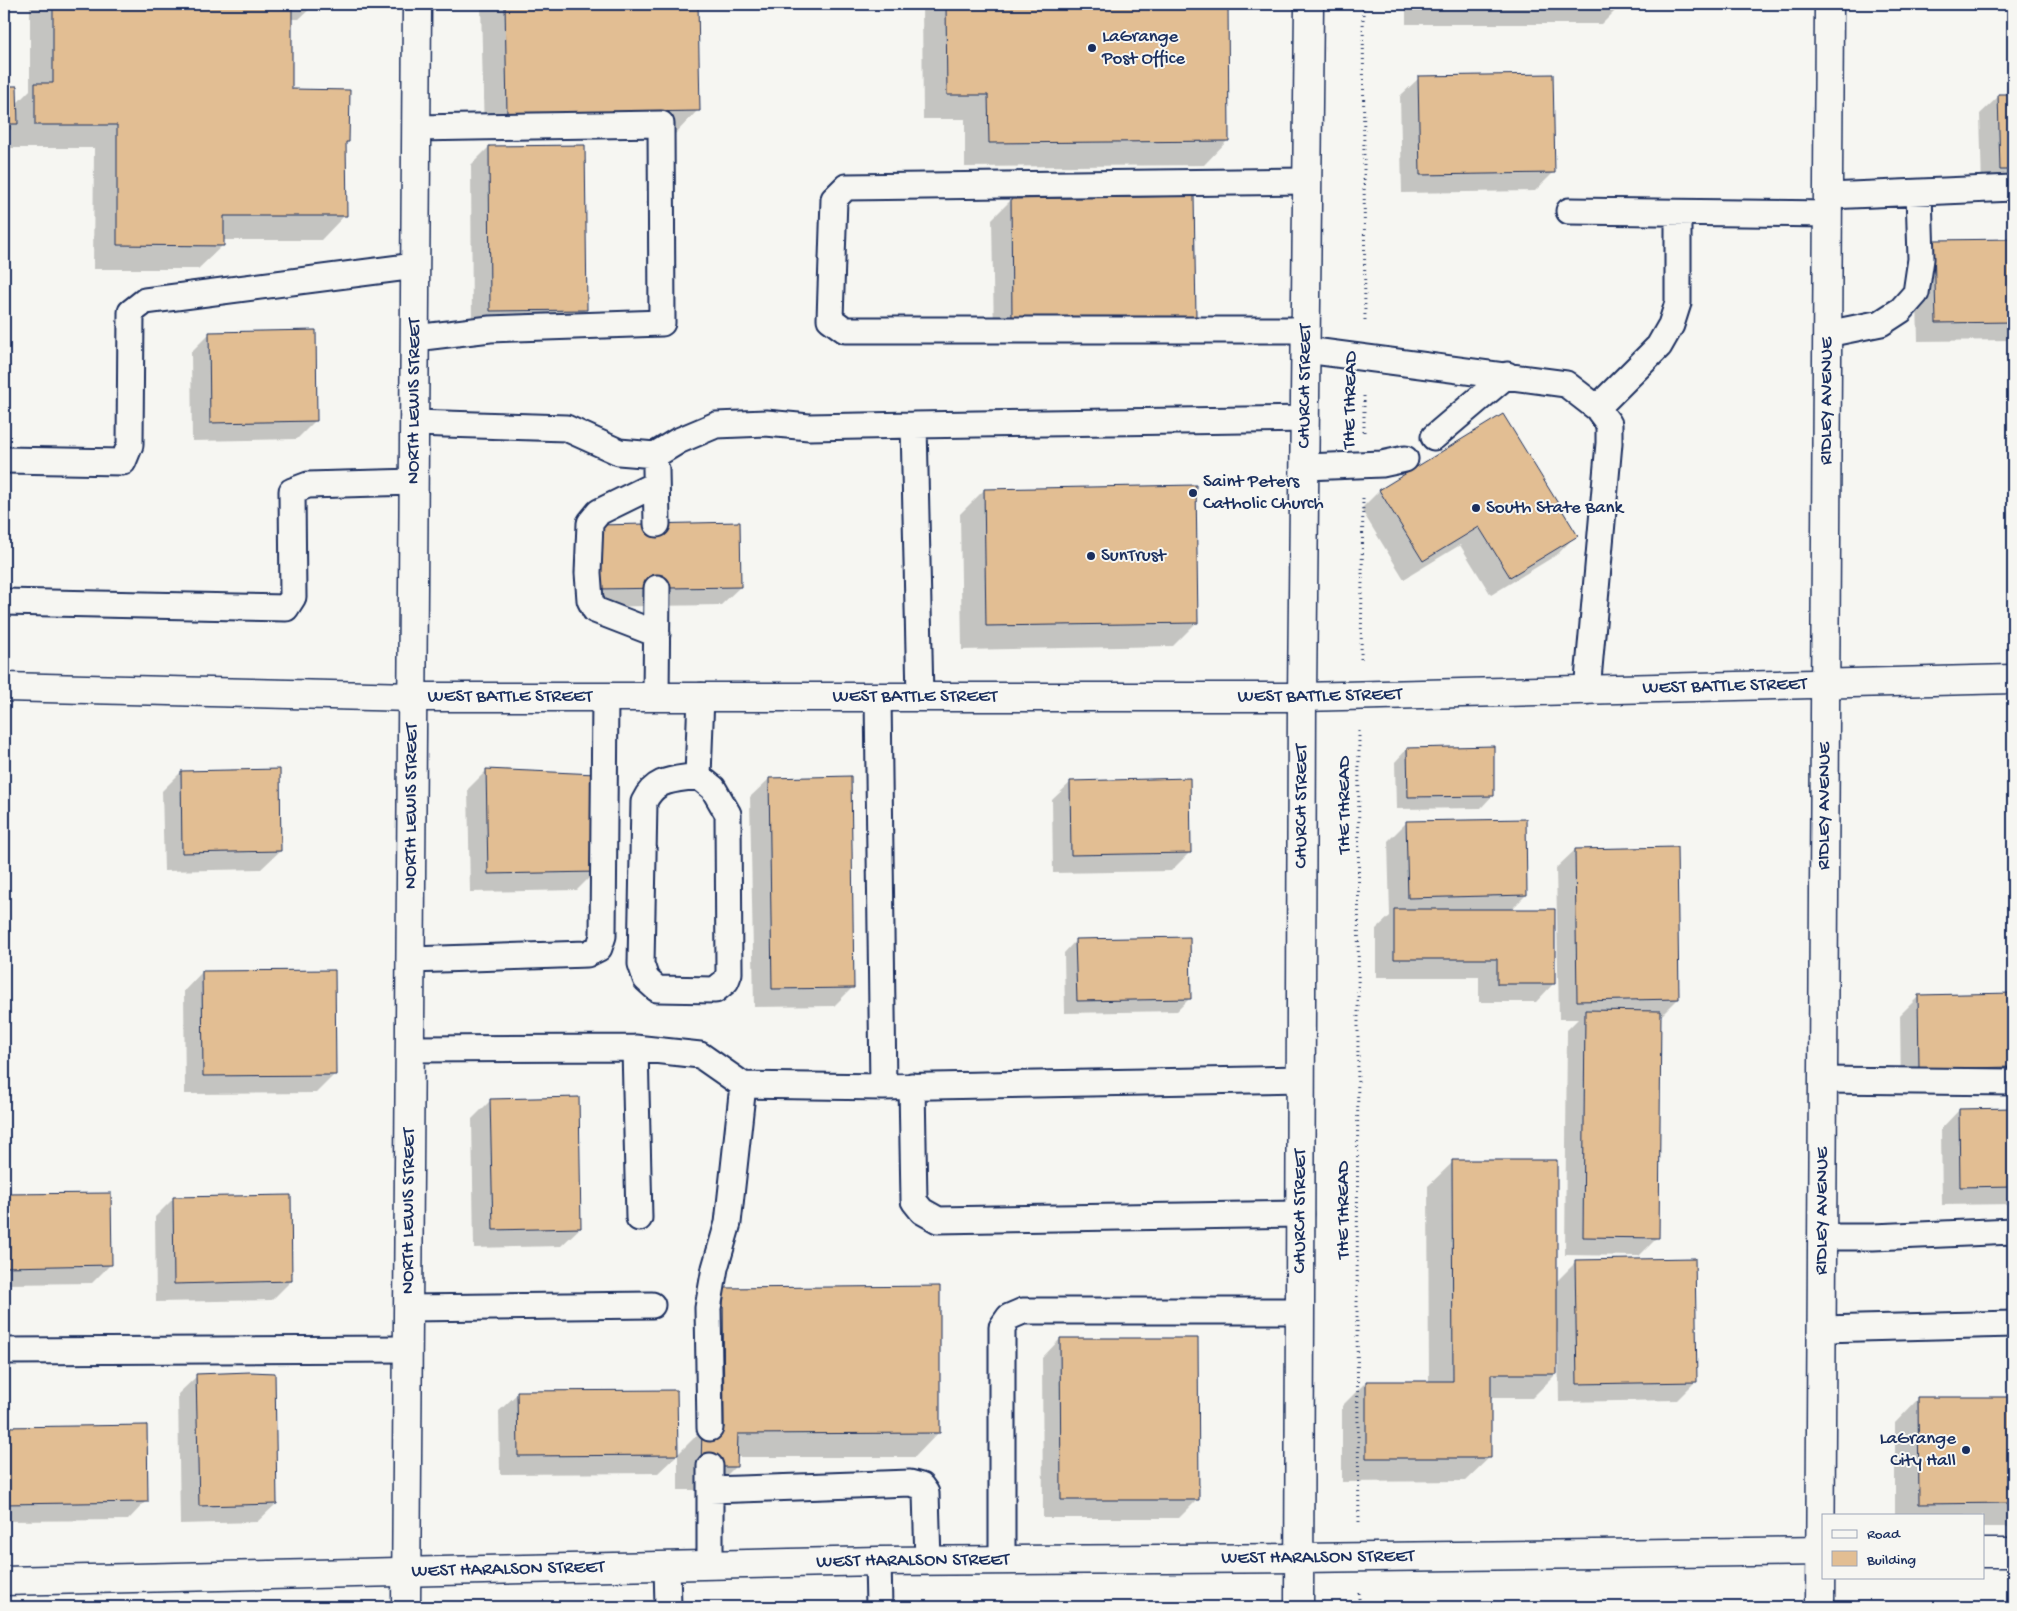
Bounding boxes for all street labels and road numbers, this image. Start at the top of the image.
street label: NORTH LEWIS STREET [402,317,426,484]
street label: CHURCH STREET [1293,323,1317,449]
street label: RIDLEY AVENUE [1815,336,1839,465]
street label: THE THREAD [1339,350,1363,450]
street label: WEST BATTLE STREET [1642,673,1808,700]
street label: WEST BATTLE STREET [1238,683,1403,709]
street label: WEST BATTLE STREET [428,686,593,709]
street label: WEST BATTLE STREET [833,686,998,709]
street label: NORTH LEWIS STREET [399,722,424,889]
street label: RIDLEY AVENUE [1813,741,1836,870]
street label: CHURCH STREET [1290,743,1313,868]
street label: THE THREAD [1334,755,1357,855]
street label: NORTH LEWIS STREET [397,1127,421,1294]
street label: RIDLEY AVENUE [1810,1146,1834,1275]
street label: CHURCH STREET [1289,1148,1312,1273]
street label: THE THREAD [1333,1160,1356,1260]
street label: WEST HARALSON STREET [1221,1545,1415,1570]
street label: WEST HARALSON STREET [816,1549,1010,1574]
street label: WEST HARALSON STREET [411,1556,605,1583]

